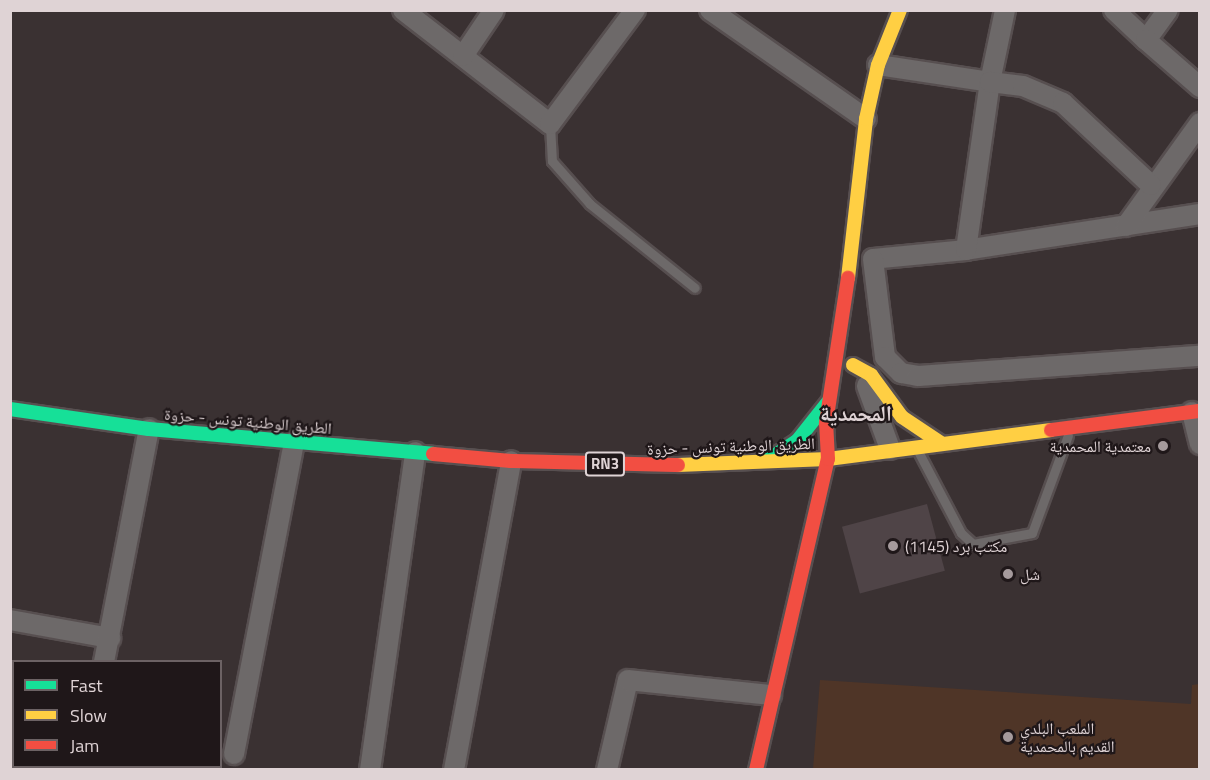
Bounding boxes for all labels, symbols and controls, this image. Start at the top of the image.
district label: المحمدية [820,401,892,427]
street label: الطريق الوطنية تونس - حزوة [164,404,332,438]
street label: الطريق الوطنية تونس - حزوة [647,433,815,459]
place label: معتمدية المحمدية [1050,436,1151,456]
marker: معتمدية المحمدية [1156,439,1170,453]
road number: RN3 [584,452,626,476]
place label: مكتب برد (1145) [905,536,1007,556]
marker: مكتب برد (1145) [886,539,900,553]
place label: شل [1020,564,1040,584]
marker: شل [1001,567,1015,581]
legend [12,660,222,768]
text: Fast [70,672,103,699]
text: Slow [70,702,107,729]
place label: الملعب البلدي القديم بالمحمدية [1020,718,1114,756]
marker: الملعب البلدي القديم بالمحمدية [1001,730,1015,744]
text: Jam [70,732,99,759]

